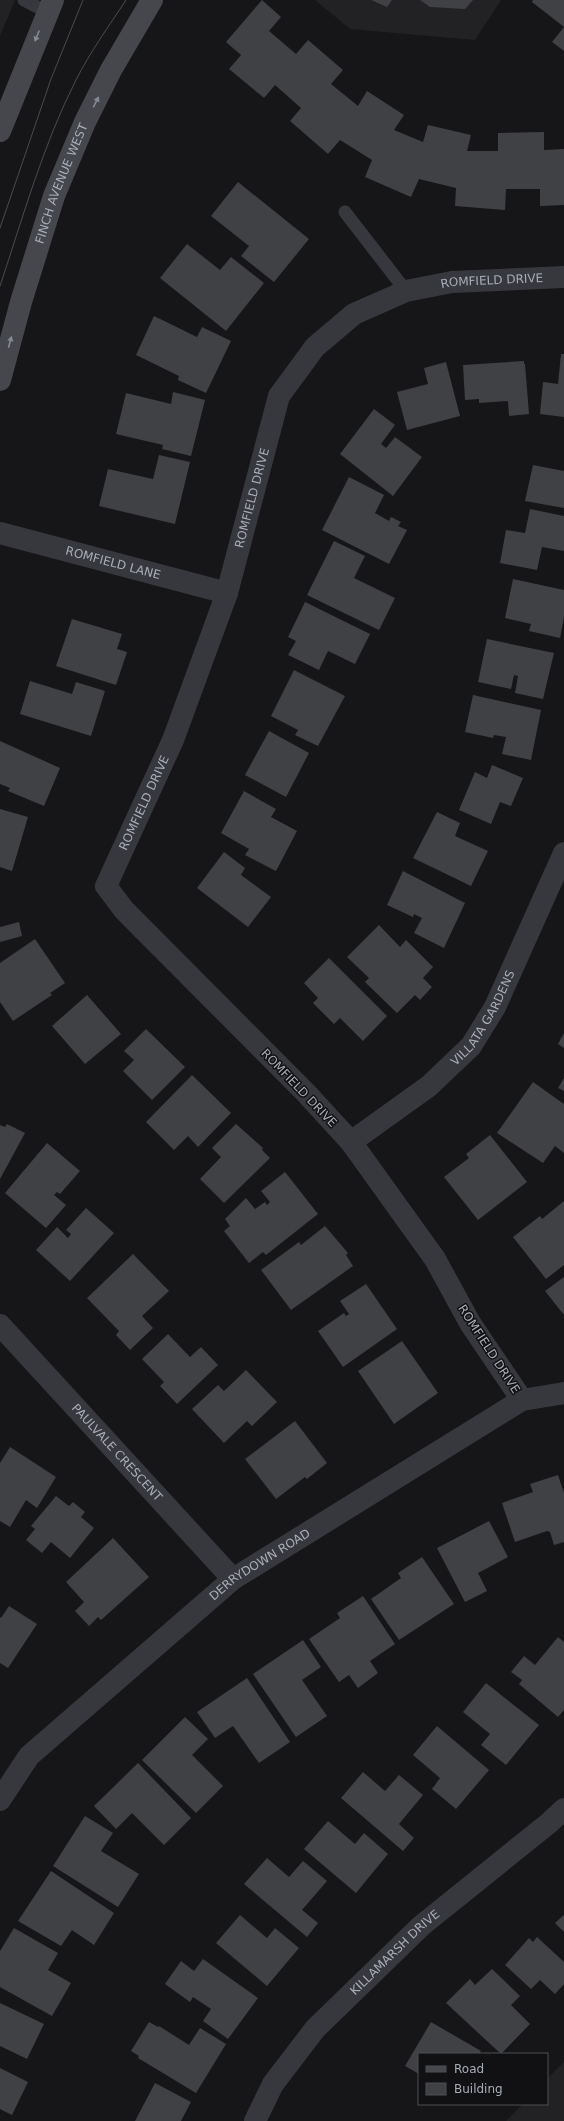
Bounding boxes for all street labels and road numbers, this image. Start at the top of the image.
street label: FINCH AVENUE WEST [33,121,91,245]
street label: ROMFIELD DRIVE [439,271,544,291]
street label: ROMFIELD DRIVE [232,446,272,550]
street label: ROMFIELD LANE [64,544,162,582]
street label: ROMFIELD DRIVE [116,753,172,853]
street label: VILLATA GARDENS [448,968,518,1068]
street label: ROMFIELD DRIVE [258,1046,340,1130]
street label: ROMFIELD DRIVE [455,1302,523,1396]
street label: PAULVALE CRESCENT [69,1401,165,1504]
street label: DERRYDOWN ROAD [206,1526,313,1603]
street label: KILLAMARSH DRIVE [347,1907,442,1998]

